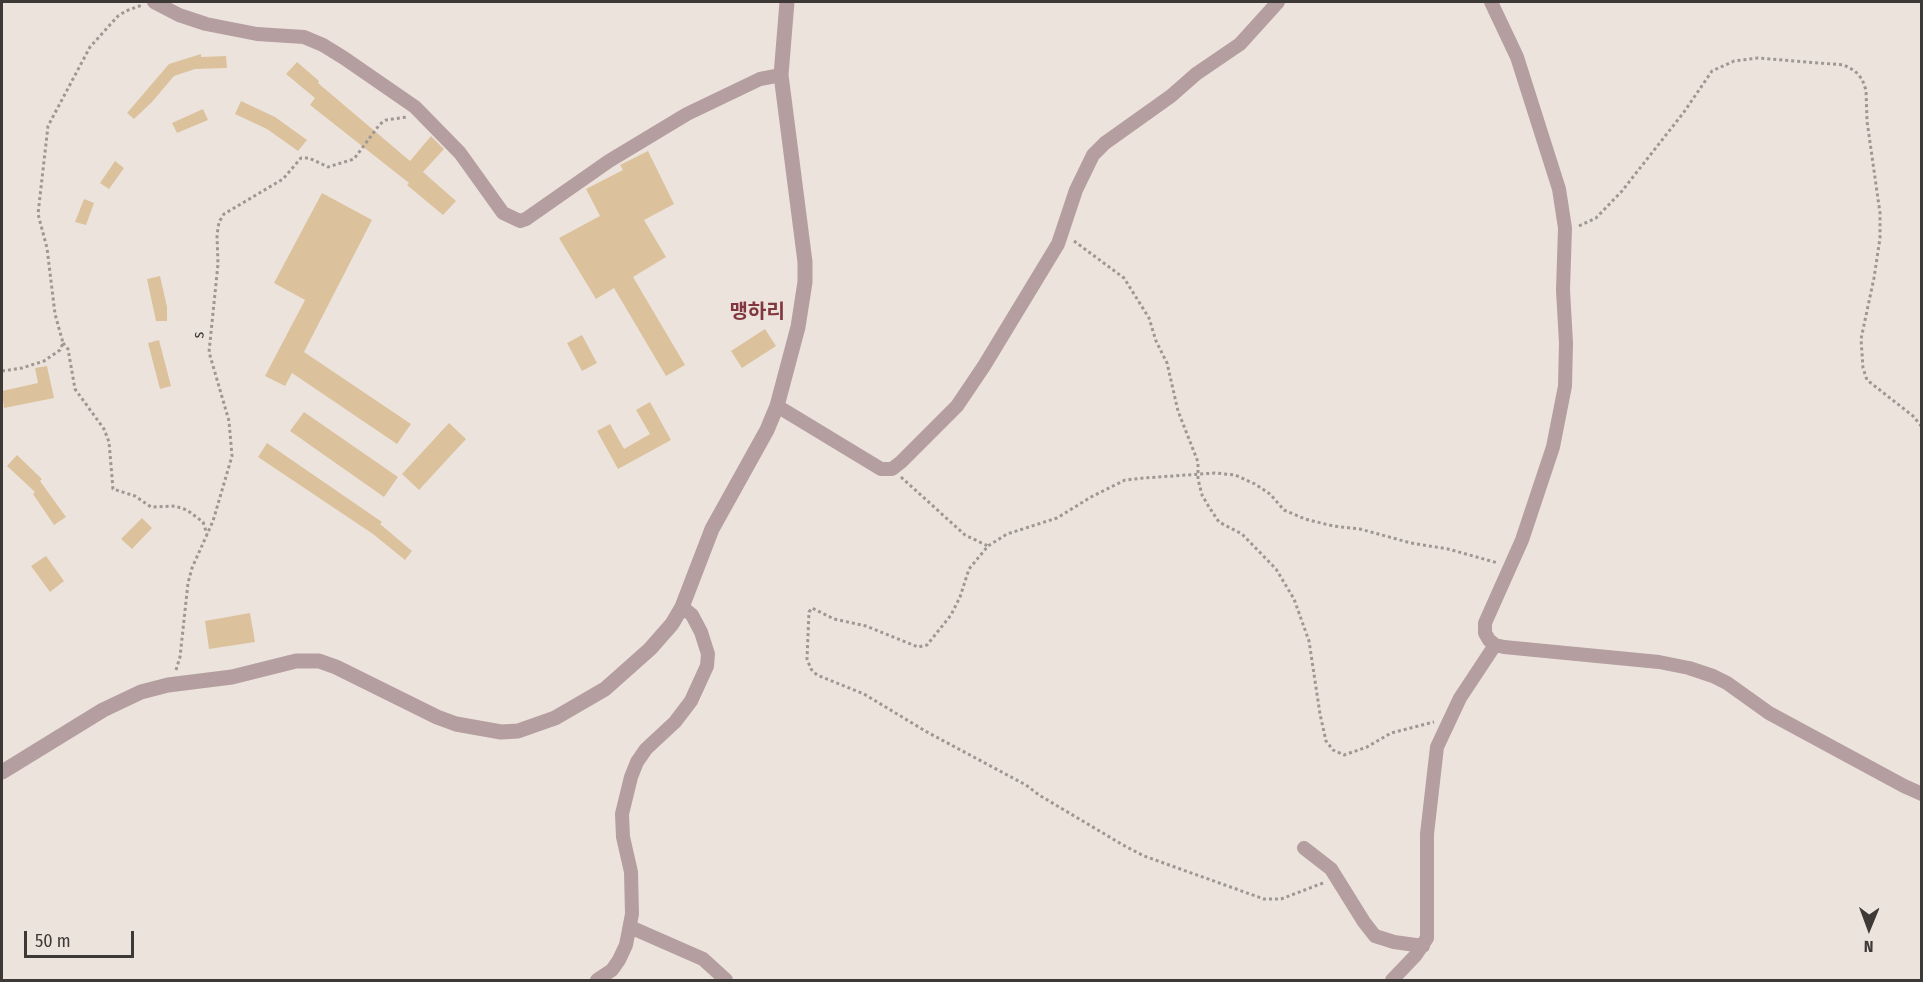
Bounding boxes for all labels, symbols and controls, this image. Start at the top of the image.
district label: 맹하리 [729,300,785,324]
street label: s [189,331,209,339]
north arrow [1839,898,1899,958]
scale bar [27,919,136,957]
text: 50 m [35,930,71,952]
text: N [1864,937,1874,956]

